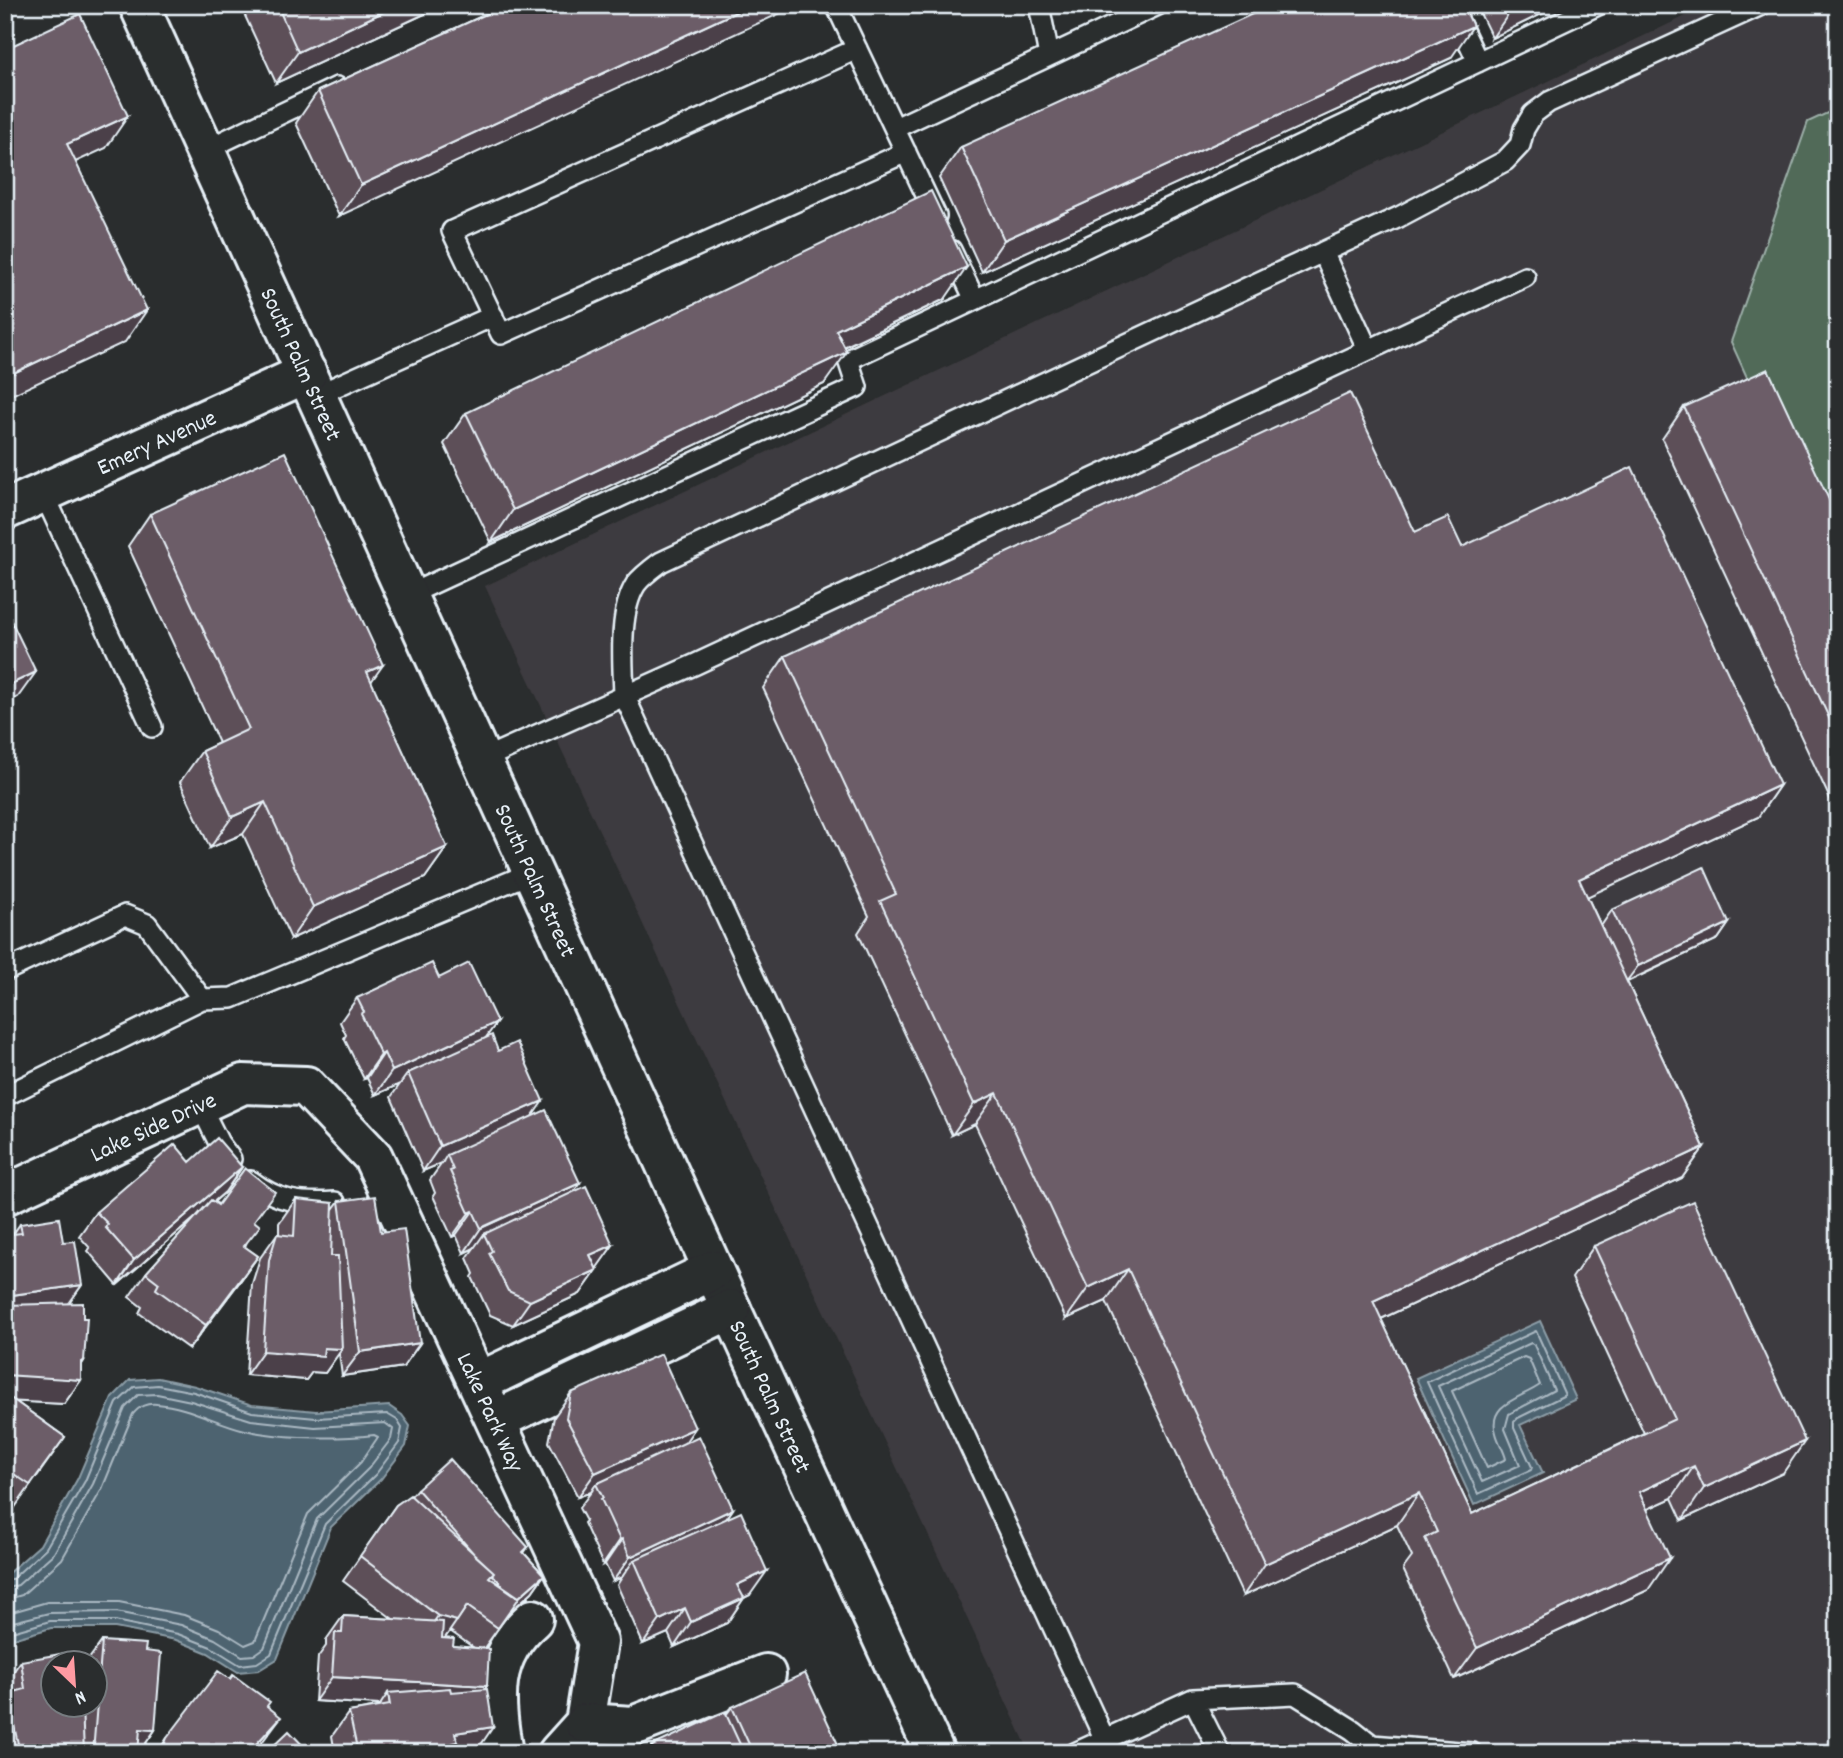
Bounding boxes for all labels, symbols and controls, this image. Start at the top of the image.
street label: South Palm Street [250,283,349,447]
street label: Emery Avenue [92,402,223,486]
street label: South Palm Street [484,799,583,964]
street label: Lake Side Drive [85,1085,223,1173]
street label: South Palm Street [718,1315,818,1480]
street label: Lake Park Way [446,1348,531,1479]
north arrow [38,1650,108,1720]
text: N [70,1682,90,1710]

